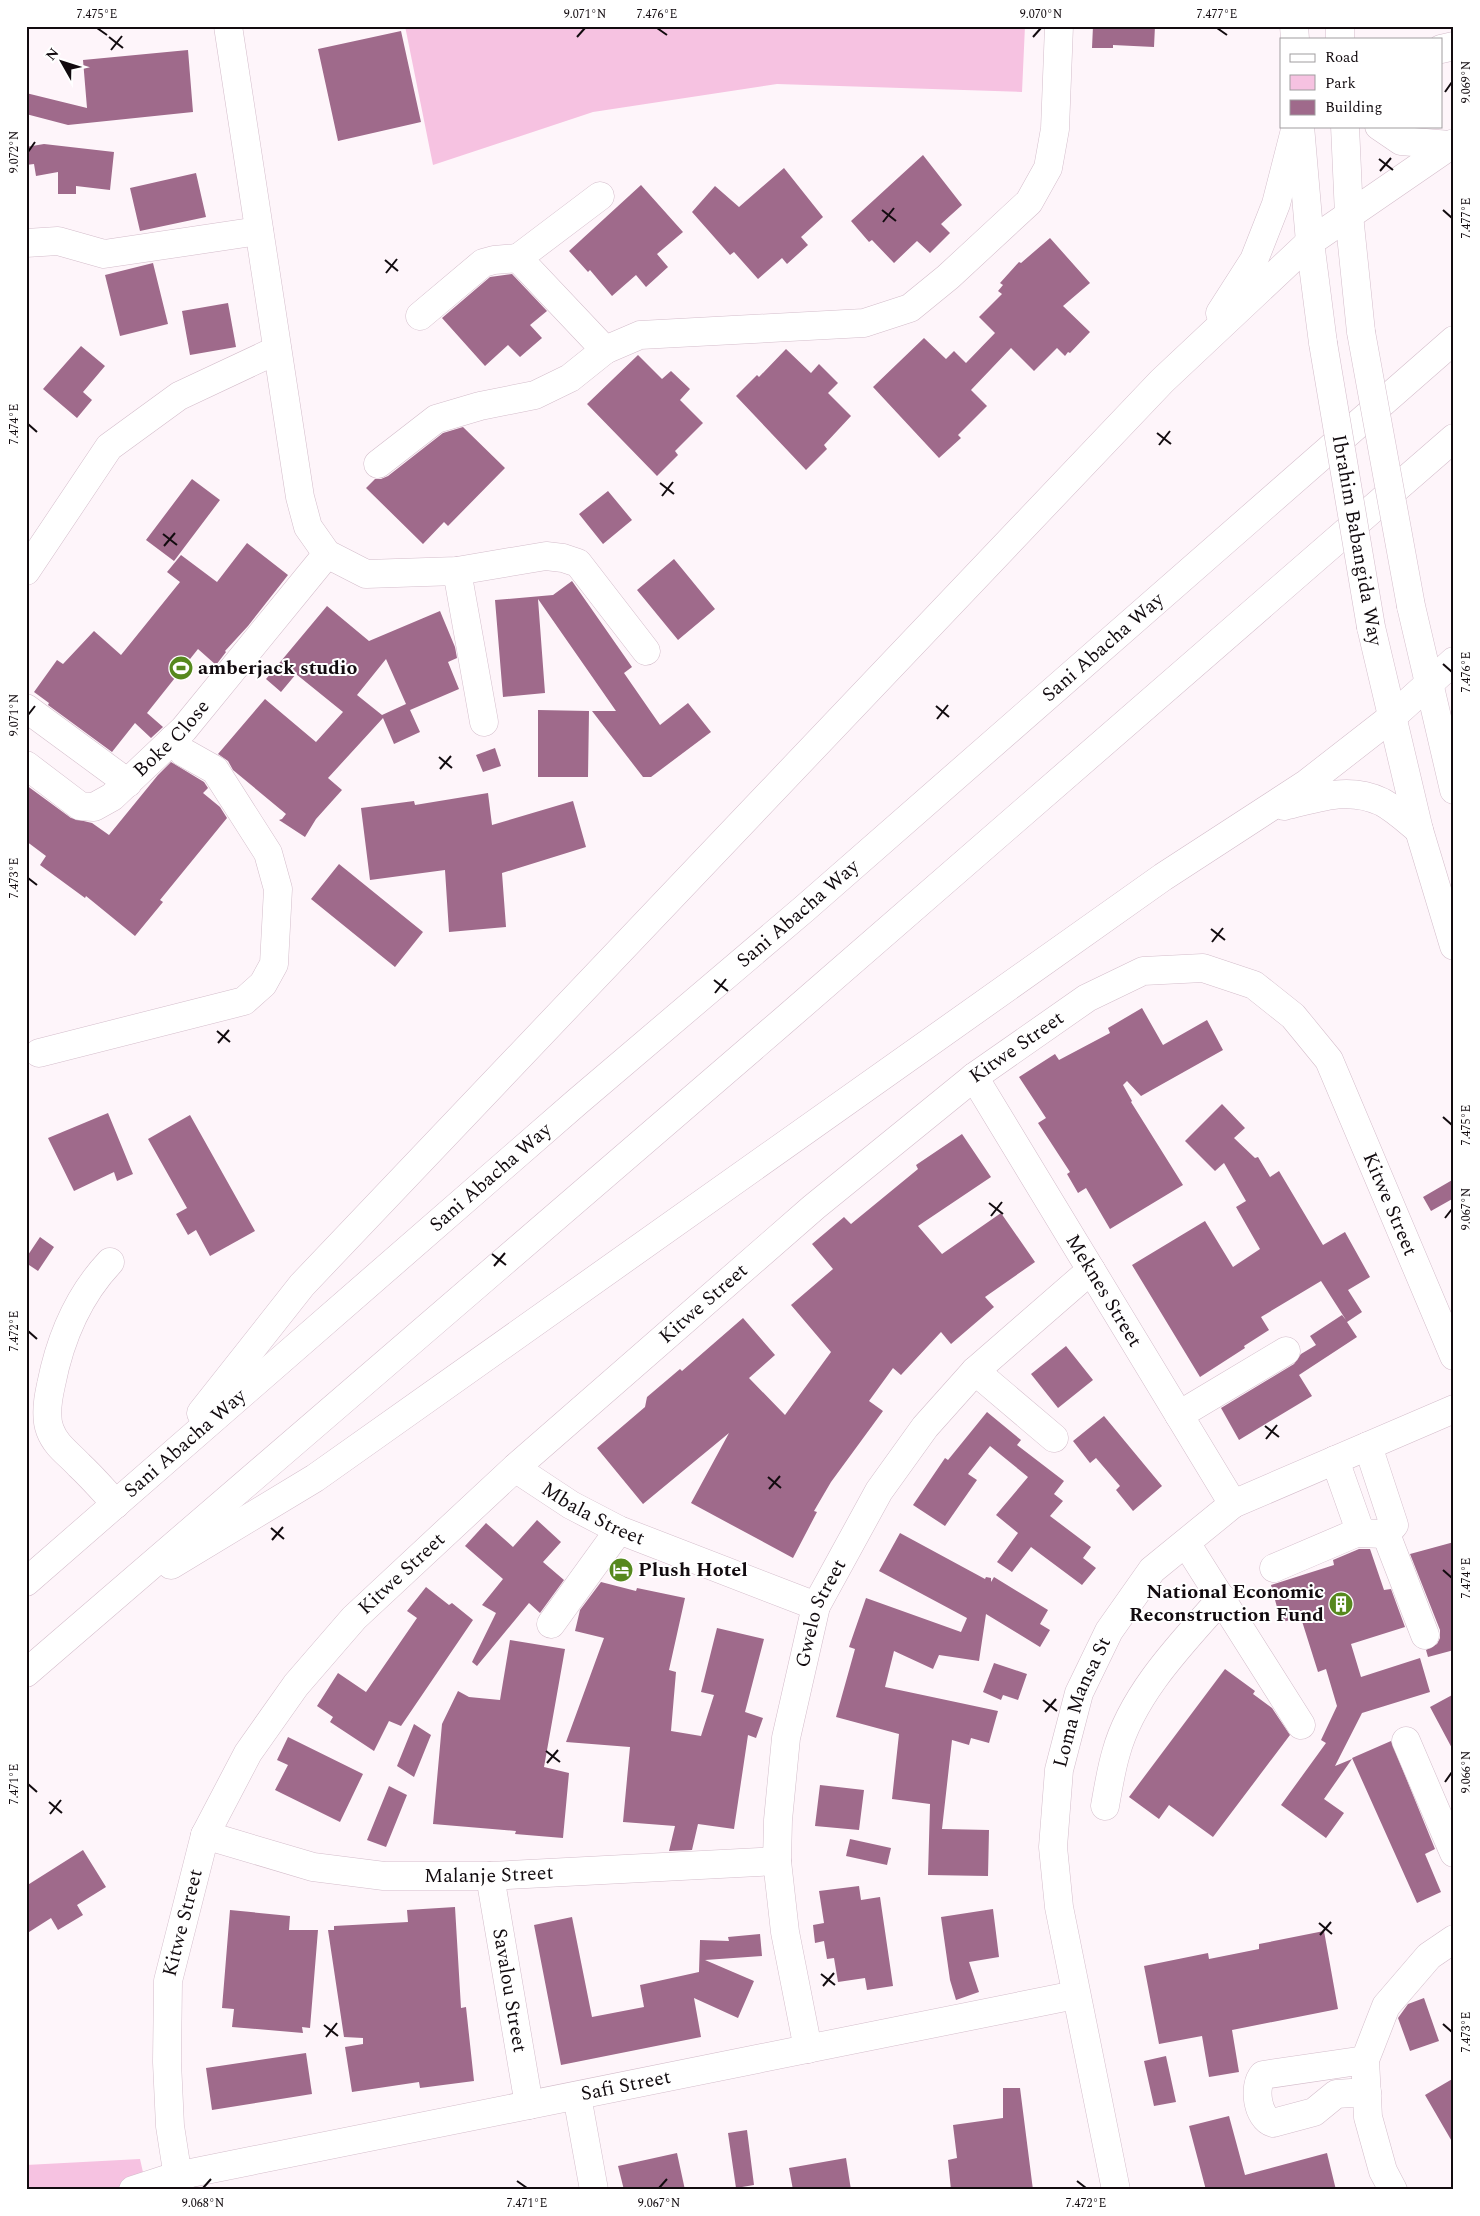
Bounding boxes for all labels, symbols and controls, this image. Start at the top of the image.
text: 7.475°E [77,5,117,24]
text: 9.071°N [564,5,606,24]
text: 7.476°E [637,5,677,24]
text: 9.070°N [1020,5,1062,24]
text: 7.477°E [1197,5,1237,24]
north arrow [38,38,88,88]
legend [1280,38,1442,128]
text: N [41,43,64,65]
text: Road [1325,46,1359,69]
text: 9.069°N [1457,61,1476,103]
text: Park [1325,72,1356,95]
text: Building [1325,96,1382,119]
text: 9.072°N [5,131,24,173]
text: 7.477°E [1457,198,1476,238]
text: 7.474°E [5,404,24,444]
street label: Ibrahim Babangida Way [1324,432,1391,649]
street label: Sani Abacha Way [1035,584,1172,709]
text: 7.476°E [1457,652,1476,692]
place label: amberjack studio [198,653,357,683]
sports icon: amberjack studio [168,655,194,681]
street label: Boke Close [126,693,217,785]
text: 9.071°N [5,694,24,736]
street label: Sani Abacha Way [730,851,867,975]
text: 7.473°E [5,858,24,898]
street label: Kitwe Street [963,1003,1070,1091]
text: 7.475°E [1457,1105,1476,1145]
street label: Sani Abacha Way [423,1115,559,1239]
street label: Kitwe Street [1355,1148,1425,1261]
text: 9.067°N [1457,1188,1476,1230]
street label: Meknes Street [1058,1228,1150,1353]
street label: Kitwe Street [652,1256,755,1351]
text: 7.472°E [5,1311,24,1351]
street label: Sani Abacha Way [117,1381,254,1505]
street label: Mbala Street [535,1474,649,1554]
street label: Kitwe Street [351,1525,452,1622]
street label: Gwelo Street [787,1553,854,1670]
place label: Plush Hotel [638,1555,748,1585]
hotel icon: Plush Hotel [608,1557,634,1583]
text: 7.474°E [1457,1558,1476,1598]
place label: National Economic Reconstruction Fund [1129,1577,1324,1630]
building icon: National Economic Reconstruction Fund [1328,1591,1354,1617]
street label: Loma Mansa St [1045,1632,1119,1771]
text: 9.066°N [1457,1751,1476,1793]
text: 7.471°E [5,1764,24,1804]
street label: Malanje Street [424,1858,554,1891]
street label: Kitwe Street [155,1866,211,1980]
street label: Savalou Street [484,1926,535,2055]
text: 7.473°E [1457,2012,1476,2052]
street label: Safi Street [578,2062,673,2109]
text: 9.068°N [182,2194,224,2213]
text: 7.471°E [507,2194,547,2213]
text: 9.067°N [638,2194,680,2213]
text: 7.472°E [1066,2194,1106,2213]

